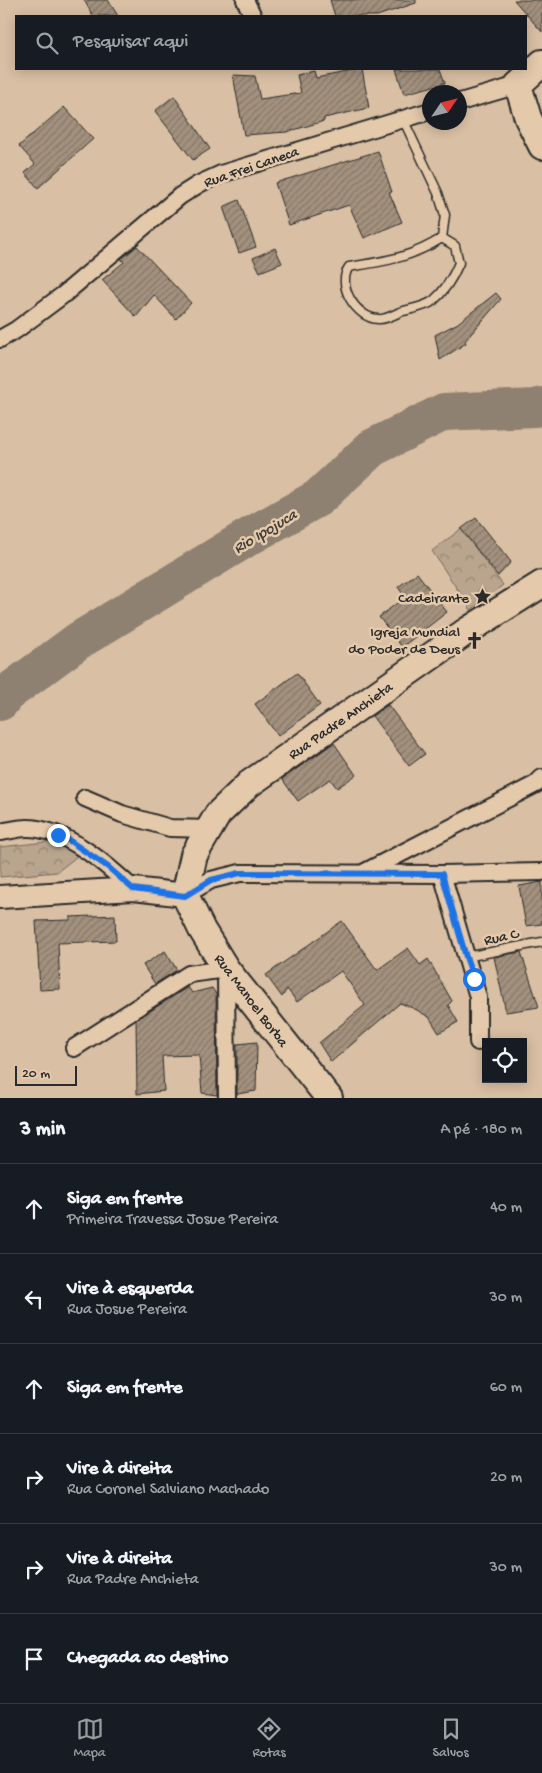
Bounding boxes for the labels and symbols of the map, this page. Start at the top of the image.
north arrow [422,85,467,130]
street label: Rua Frei Caneca [202,143,302,193]
water label: Rio Ipojuca [231,506,302,559]
place icon: Cadeirante [473,587,493,607]
place label: Cadeirante [398,590,469,608]
place label: Igreja Mundial do Poder de Deus [348,624,460,659]
church icon: Igreja Mundial do Poder de Deus [464,630,484,650]
street label: Rua Padre Anchieta [285,679,397,764]
route end [47,824,70,847]
street label: Rua C [482,925,521,950]
street label: Rua Manoel Borba [210,951,292,1052]
route start [463,968,486,991]
scale bar [15,1063,78,1086]

